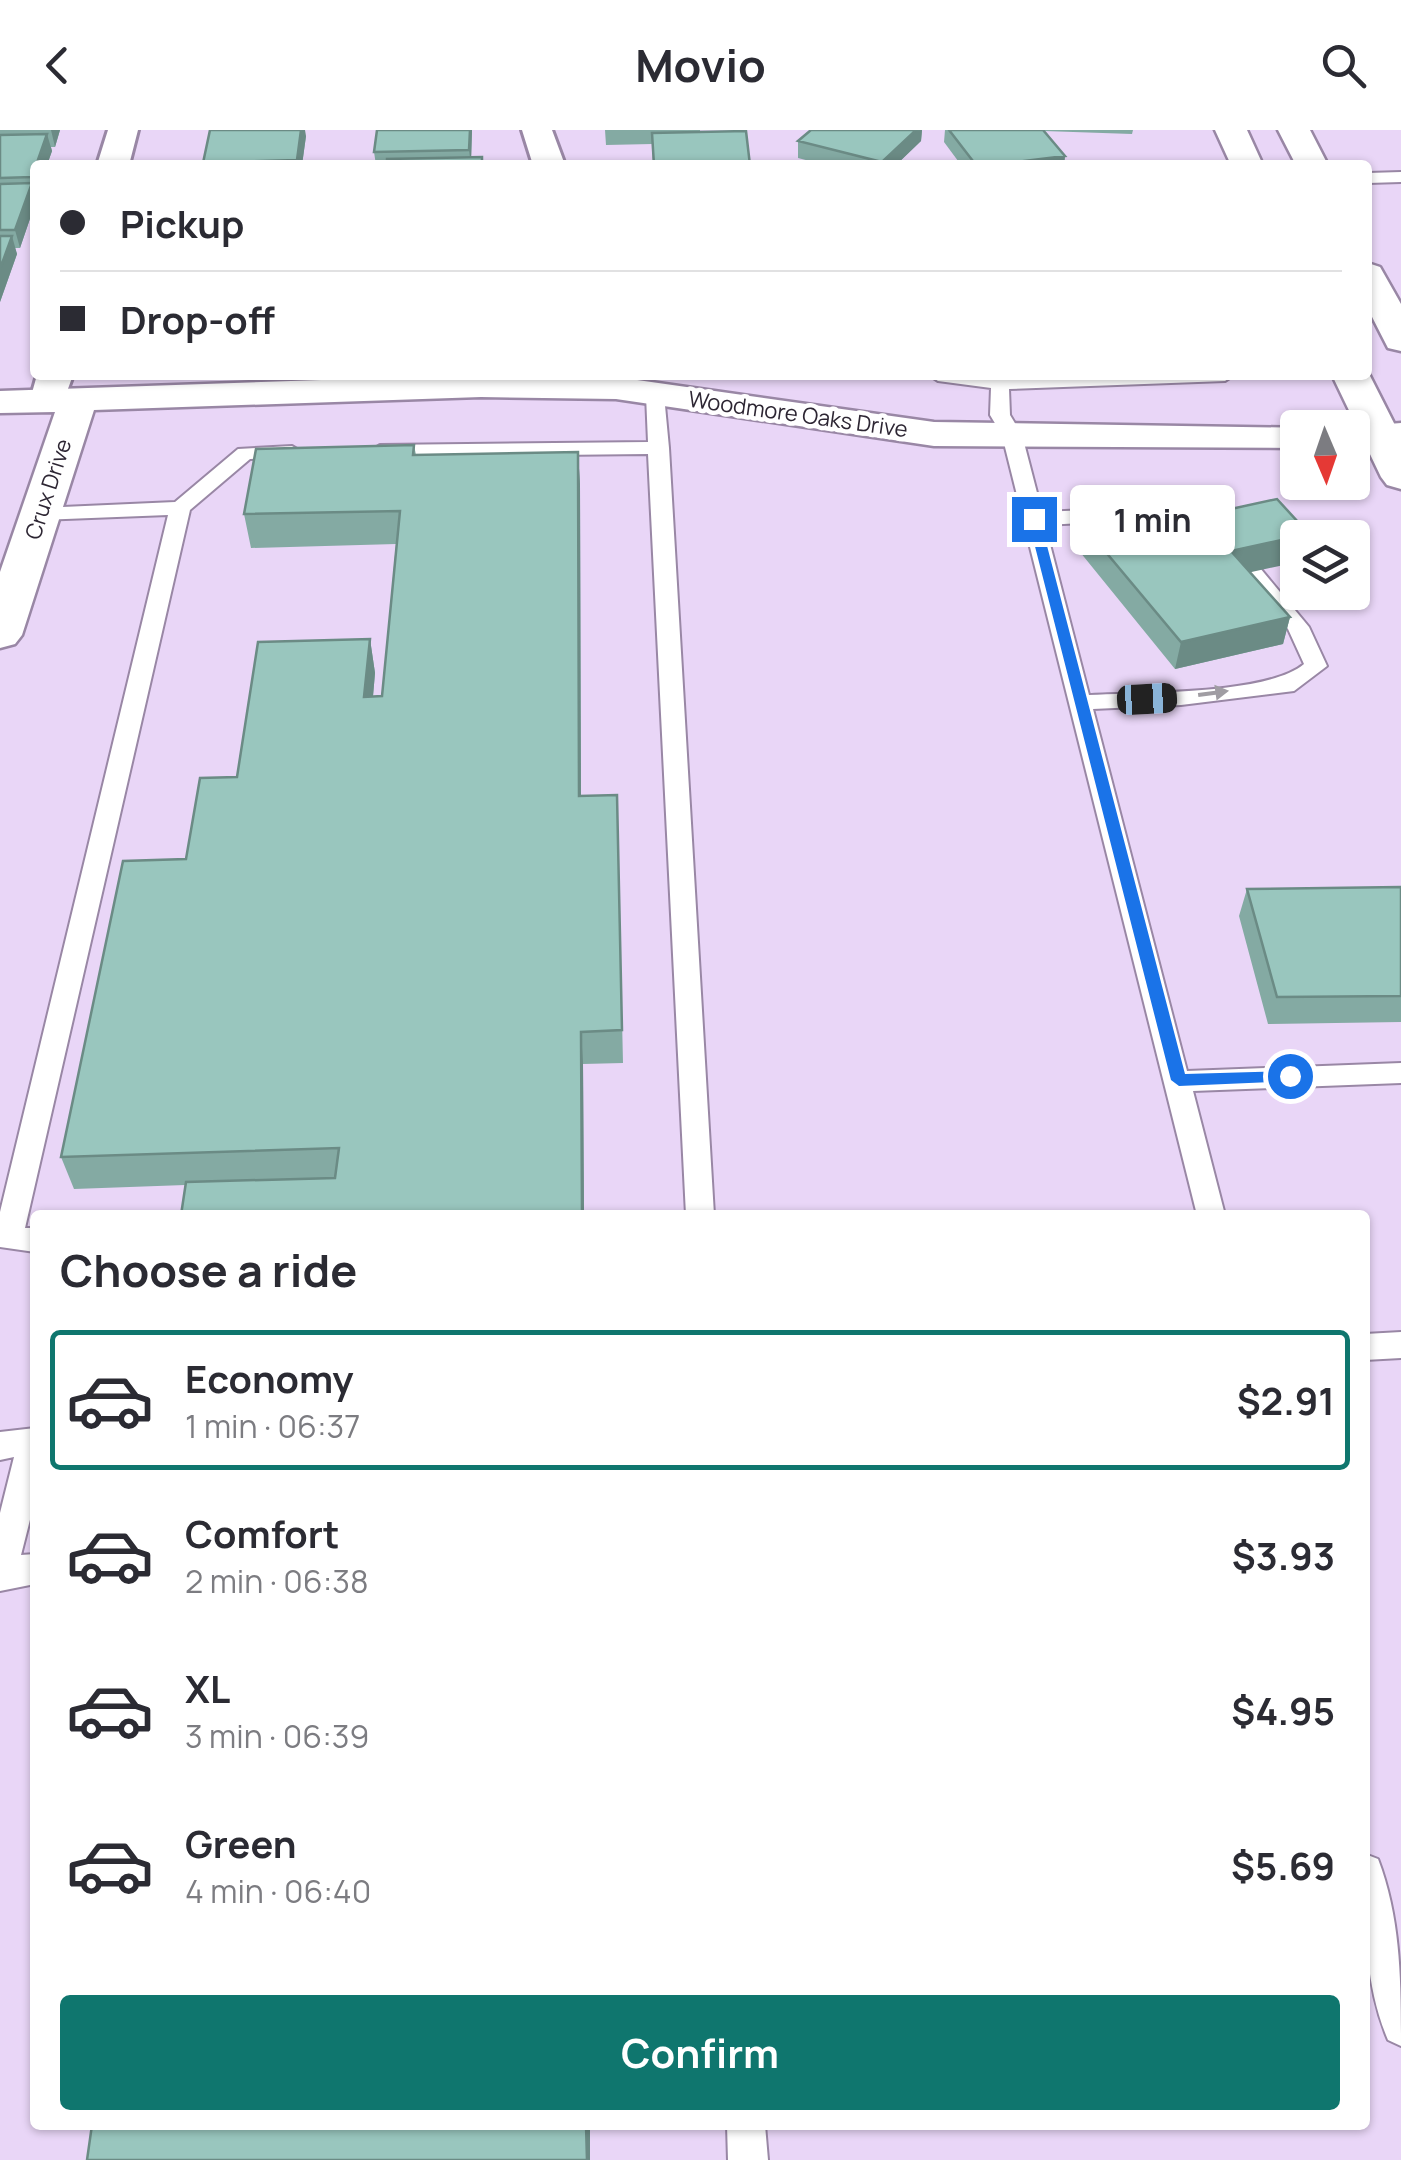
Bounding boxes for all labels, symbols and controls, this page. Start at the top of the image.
text: Movio [635,34,766,96]
icon: back [30,38,85,93]
icon: search [1316,38,1371,93]
text: Pickup [120,197,244,249]
text: Drop-off [120,293,275,345]
street label: Woodmore Oaks Drive [686,384,910,444]
north arrow [1280,410,1370,500]
map controls [1280,410,1370,610]
street label: Crux Drive [18,435,78,543]
callout: 1 min [1069,484,1234,554]
route end [1012,497,1057,542]
text: 1 min [1113,498,1192,542]
button: layers [1280,520,1370,610]
car [1116,682,1178,716]
one-way arrow [1197,685,1229,701]
route start [1268,1054,1313,1099]
text: Choose a ride [60,1239,357,1301]
text: Economy [185,1352,354,1404]
icon: car [65,1355,155,1445]
text: $2.91 [1237,1374,1335,1426]
text: 1 min · 06:37 [185,1404,360,1448]
text: Comfort [185,1507,339,1559]
icon: car [65,1510,155,1600]
text: $3.93 [1232,1529,1335,1581]
text: 2 min · 06:38 [185,1559,369,1603]
text: XL [185,1662,230,1714]
icon: car [65,1665,155,1755]
text: $4.95 [1231,1684,1335,1736]
text: 3 min · 06:39 [185,1714,369,1758]
text: Green [185,1817,297,1869]
icon: car [65,1820,155,1910]
text: $5.69 [1231,1839,1335,1891]
text: 4 min · 06:40 [185,1869,371,1913]
button: Confirm [60,1995,1340,2110]

